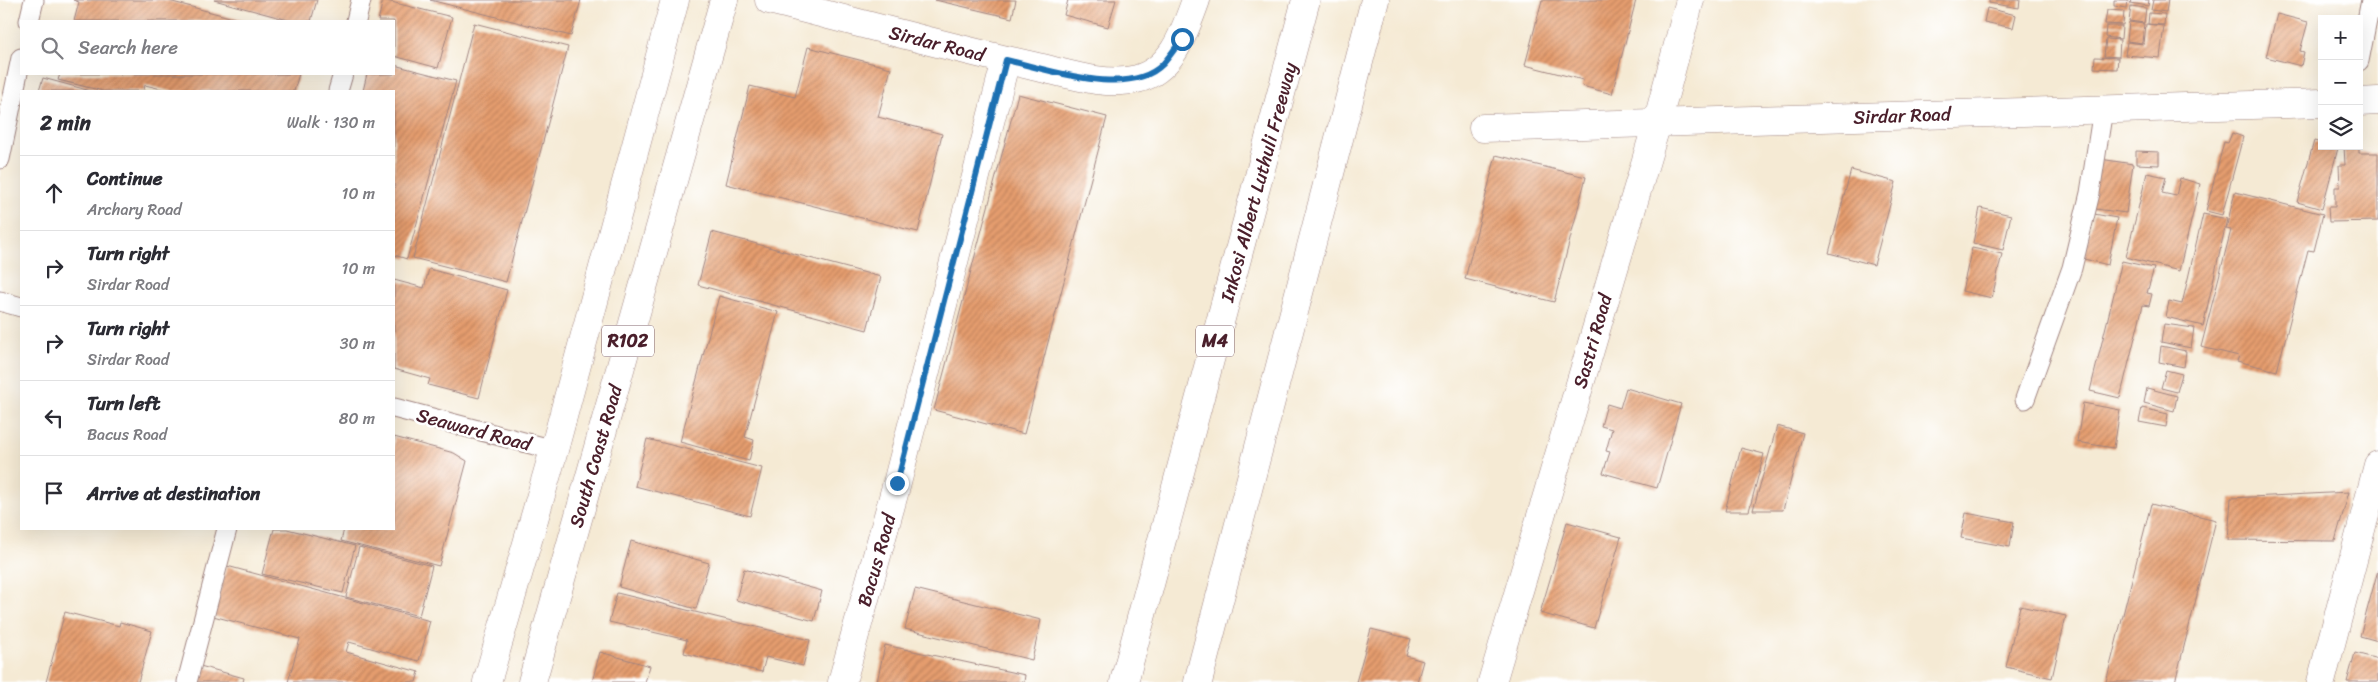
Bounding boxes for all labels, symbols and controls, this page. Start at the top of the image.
map controls [2318,15,2363,150]
button: + [2318,15,2363,60]
street label: Sirdar Road [885,16,990,72]
search box [20,20,395,75]
route start [1171,28,1194,51]
text: Search here [78,31,178,64]
icon: search [38,34,66,62]
street label: Inkosi Albert Luthuli Freeway [1210,58,1306,307]
button: − [2318,60,2363,105]
street label: Sirdar Road [1853,97,1953,134]
text: 2 min [40,104,91,142]
button: layers [2318,105,2363,150]
text: Walk · 130 m [287,108,375,137]
text: Continue [87,162,163,195]
icon: ahead [40,179,68,207]
text: 10 m [342,179,375,208]
text: Archary Road [87,195,182,224]
text: Turn right [87,237,169,270]
icon: right [40,254,68,282]
text: 10 m [342,254,375,283]
text: Sirdar Road [87,270,169,299]
street label: Sastri Road [1563,288,1622,392]
text: Turn right [87,312,169,345]
road number: R102 [602,326,654,356]
road number: M4 [1196,326,1234,356]
icon: right [40,329,68,357]
text: 30 m [340,329,375,358]
text: Sirdar Road [87,345,169,374]
street label: South Coast Road [559,380,632,531]
text: Turn left [87,387,160,420]
street label: Seaward Road [413,398,537,461]
icon: left [40,404,68,432]
text: 80 m [339,404,375,433]
text: Bacus Road [87,420,167,449]
route end [886,472,909,495]
text: Arrive at destination [87,477,260,510]
icon: arrive [40,479,68,507]
street label: Bacus Road [847,508,906,611]

